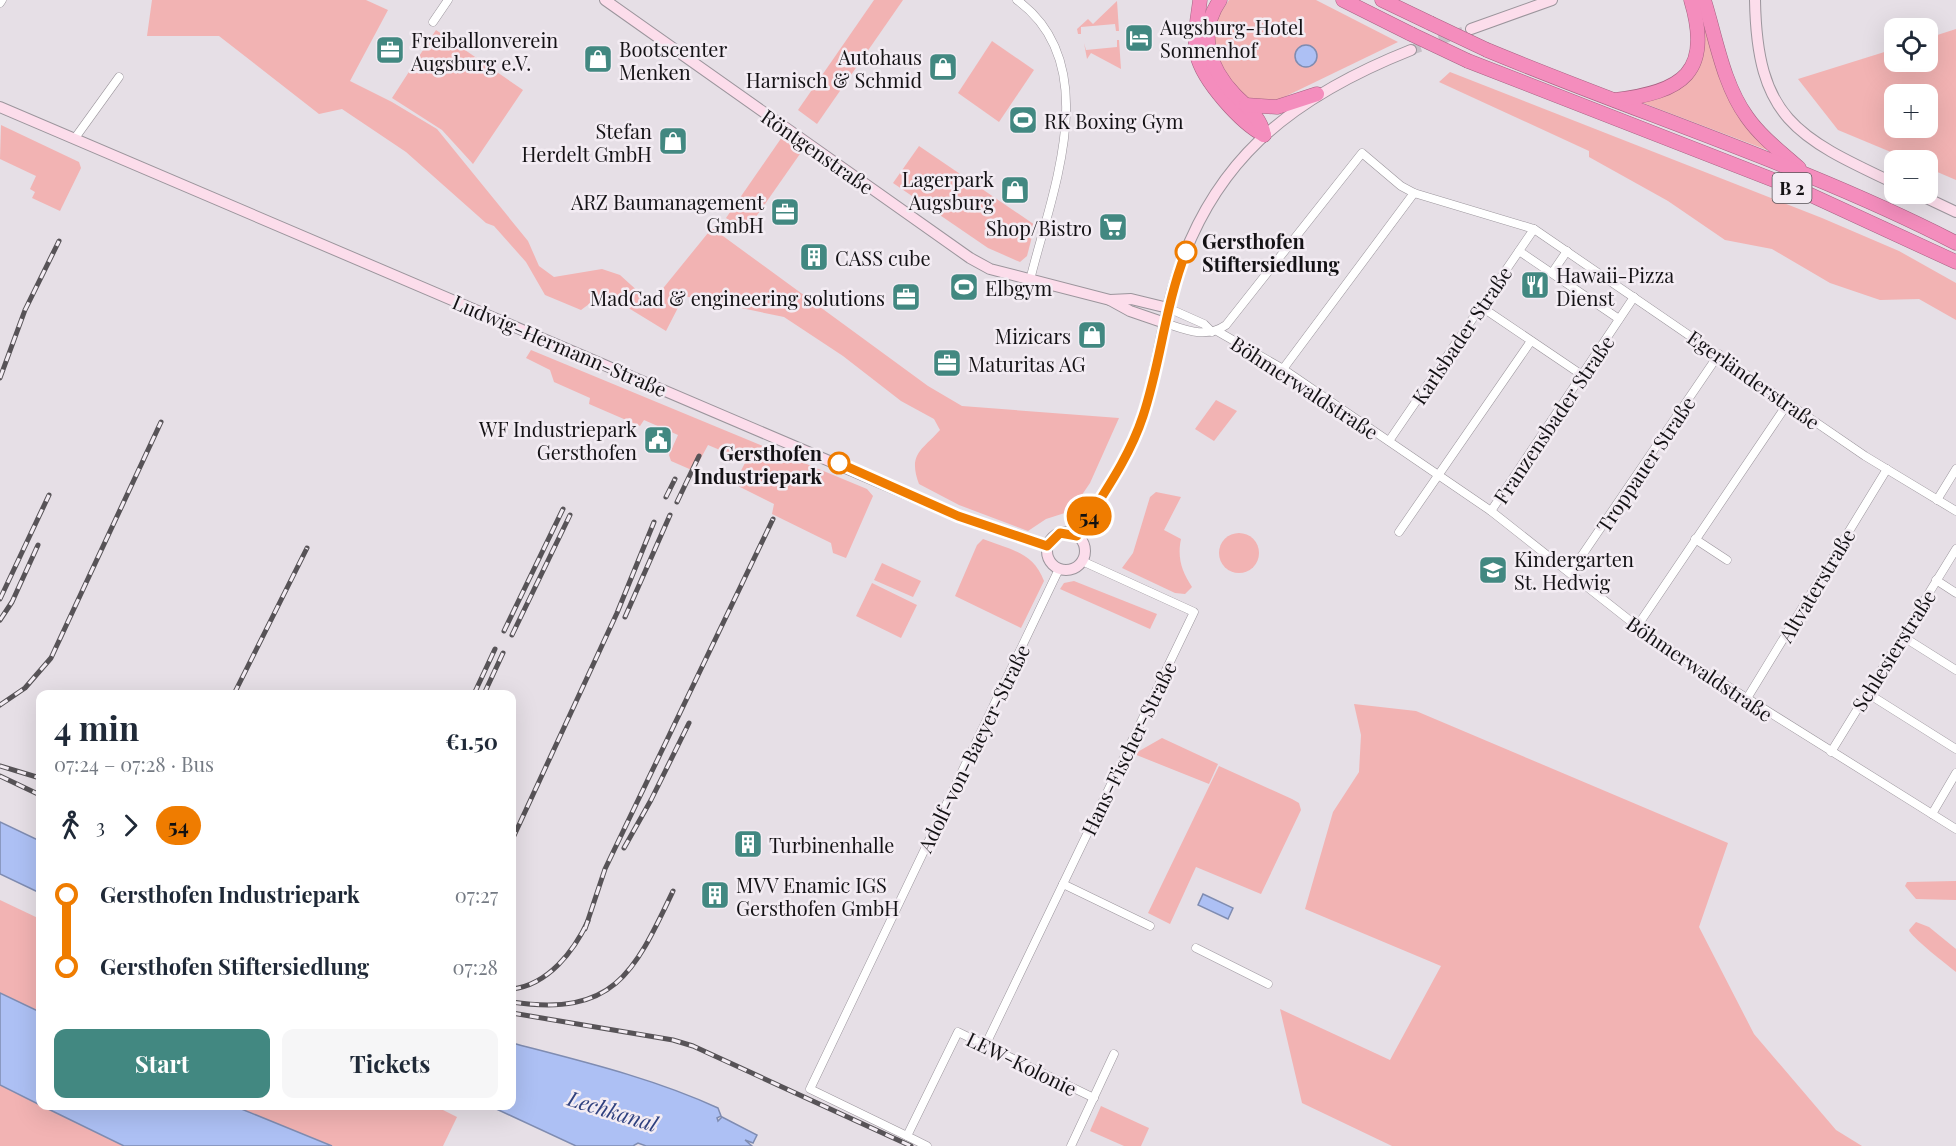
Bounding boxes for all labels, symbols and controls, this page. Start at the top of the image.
place label: Augsburg-Hotel Sonnenhof [1159,13,1304,63]
map controls [1884,18,1938,204]
button: locate [1884,18,1938,72]
hotel icon: Augsburg-Hotel Sonnenhof [1123,22,1155,54]
place label: Freiballonverein Augsburg e.V. [410,26,558,76]
office icon: Freiballonverein Augsburg e.V. [374,34,406,66]
place label: Bootscenter Menken [619,35,727,85]
shop icon: Bootscenter Menken [582,43,614,75]
place label: Autohaus Harnisch & Schmid [746,43,922,93]
shop icon: Autohaus Harnisch & Schmid [927,51,959,83]
button: + [1884,84,1938,138]
street label: Röntgenstraße [756,102,880,200]
sports icon: RK Boxing Gym [1007,104,1039,136]
place label: RK Boxing Gym [1044,107,1184,134]
place label: Stefan Herdelt GmbH [522,117,652,167]
shop icon: Stefan Herdelt GmbH [657,125,689,157]
button: − [1884,150,1938,204]
place label: Lagerpark Augsburg [902,165,994,215]
road number: B 2 [1772,173,1812,203]
shop icon: Lagerpark Augsburg [999,174,1031,206]
place label: ARZ Baumanagement GmbH [570,188,765,238]
office icon: ARZ Baumanagement GmbH [769,196,801,228]
supermarket icon: Shop/Bistro [1097,211,1129,243]
place label: Shop/Bistro [986,214,1092,241]
place label: Gersthofen Stiftersiedlung [1202,227,1339,277]
building icon: CASS cube [798,241,830,273]
marker: Gersthofen Stiftersiedlung [1175,241,1197,263]
place label: CASS cube [835,244,931,271]
street label: Karlsbader Straße [1405,261,1517,409]
place label: Hawaii-Pizza Dienst [1556,261,1674,311]
restaurant icon: Hawaii-Pizza Dienst [1519,269,1551,301]
sports icon: Elbgym [948,271,980,303]
place label: Elbgym [985,274,1053,301]
office icon: MadCad & engineering solutions [890,281,922,313]
place label: MadCad & engineering solutions [590,284,885,311]
street label: Ludwig-Hermann-Straße [449,288,671,402]
shop icon: Mizicars [1076,319,1108,351]
place label: Mizicars [995,322,1071,349]
street label: Egerländerstraße [1682,323,1826,435]
street label: Böhmerwaldstraße [1226,329,1384,445]
street label: Franzensbader Straße [1487,330,1619,508]
office icon: Maturitas AG [931,347,963,379]
place label: Maturitas AG [968,350,1085,377]
street label: Troppauer Straße [1589,391,1701,537]
place label: WF Industriepark Gersthofen [478,415,637,465]
public building icon: WF Industriepark Gersthofen [642,424,674,456]
place label: Gersthofen Industriepark [693,439,823,489]
marker: Gersthofen Industriepark [828,452,850,474]
line badge: 54 [1062,496,1116,536]
text: 54 [1079,502,1099,530]
street label: Altvaterstraße [1771,523,1860,648]
place label: Kindergarten St. Hedwig [1514,545,1634,595]
school or university icon: Kindergarten St. Hedwig [1477,554,1509,586]
street label: Schlesierstraße [1845,584,1941,716]
street label: Böhmerwaldstraße [1622,609,1778,727]
street label: Adolf-von-Baeyer-Straße [910,639,1035,857]
street label: Hans-Fischer-Straße [1074,656,1182,840]
text: 4 min [54,705,139,749]
text: €1.50 [446,726,498,756]
text: 07:24 – 07:28 · Bus [54,750,214,777]
icon: walk [54,809,87,842]
icon: forward [114,809,147,842]
text: 54 [168,811,189,839]
text: 3 [96,812,105,839]
building icon: Turbinenhalle [732,828,764,860]
place label: Turbinenhalle [769,831,894,858]
place label: MVV Enamic IGS Gersthofen GmbH [736,871,899,921]
text: Gersthofen Industriepark [100,879,360,909]
building icon: MVV Enamic IGS Gersthofen GmbH [699,879,731,911]
text: 07:27 [455,881,498,908]
text: Gersthofen Stiftersiedlung [100,951,369,981]
text: 07:28 [453,953,498,980]
street label: LEW-Kolonie [962,1025,1082,1101]
button: Start [54,1029,270,1098]
button: Tickets [282,1029,498,1098]
water label: Lechkanal [564,1083,662,1137]

